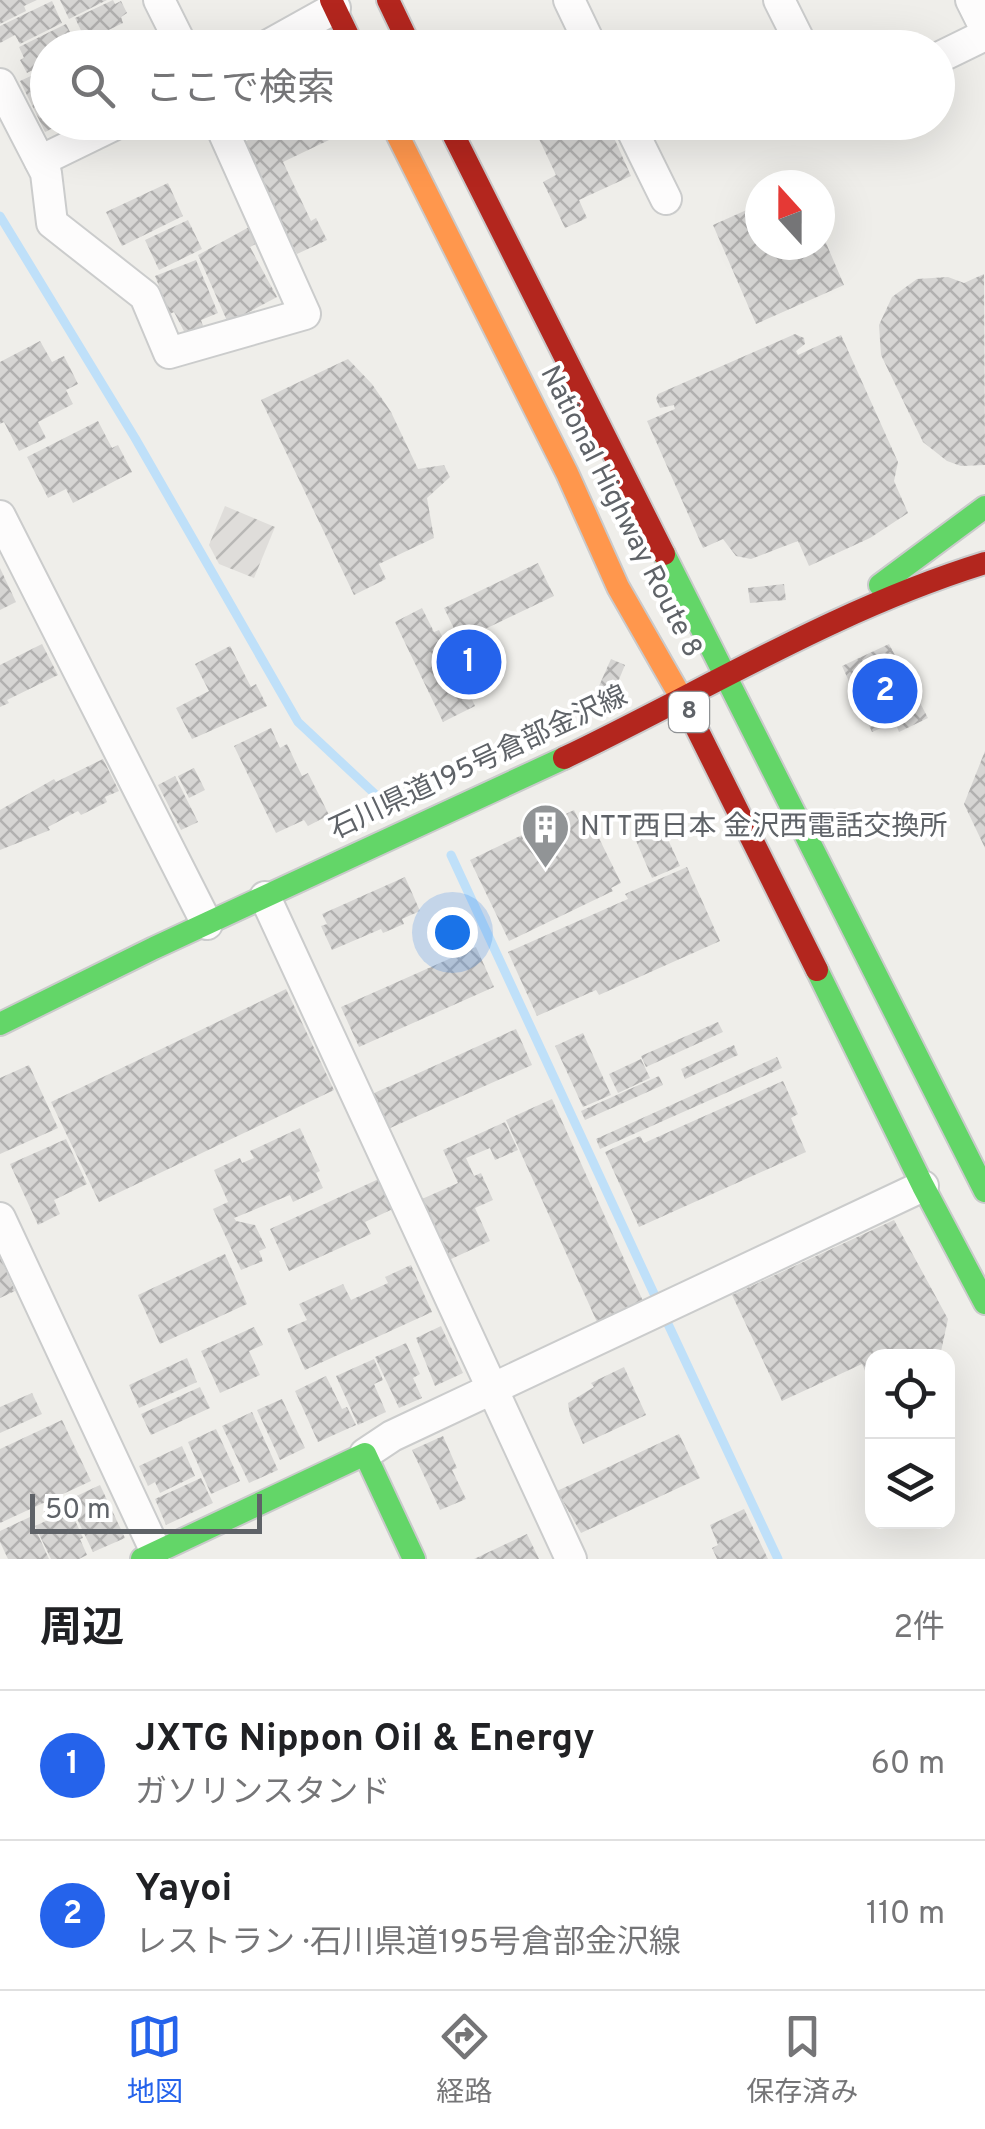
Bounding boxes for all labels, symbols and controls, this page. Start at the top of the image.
search box [30,30,955,140]
icon: search [65,58,120,113]
text: ここで検索 [145,66,335,115]
north arrow [745,170,835,260]
street label: National Highway Route 8 [531,360,709,664]
pin: 1 [436,624,502,700]
pin: 2 [852,654,918,728]
street label: 石川県道195号倉部金沢線 [324,679,634,849]
road number: 8 [669,692,709,732]
building icon: NTT西日本 金沢西電話交換所 [519,802,571,870]
place label: NTT西日本 金沢西電話交換所 [580,810,947,846]
your location [427,907,478,958]
map controls [865,1349,955,1529]
button: locate [865,1349,955,1439]
button: layers [865,1439,955,1529]
scale bar [30,1489,262,1534]
text: 50 m [45,1493,111,1529]
text: 周辺 [40,1604,124,1657]
text: 2件 [893,1609,945,1649]
text: JXTG Nippon Oil & Energy [135,1716,595,1765]
text: 1 [66,1745,79,1785]
text: 60 m [871,1745,945,1785]
text: ガソリンスタンド [135,1774,390,1814]
text: Yayoi [135,1866,232,1915]
text: 2 [63,1895,82,1935]
text: 110 m [866,1895,945,1935]
text: レストラン · 石川県道195号倉部金沢線 [135,1924,681,1964]
tab: 地図 [127,2009,183,2112]
tab: 経路 [436,2009,492,2112]
tab: 保存済み [746,2009,858,2112]

